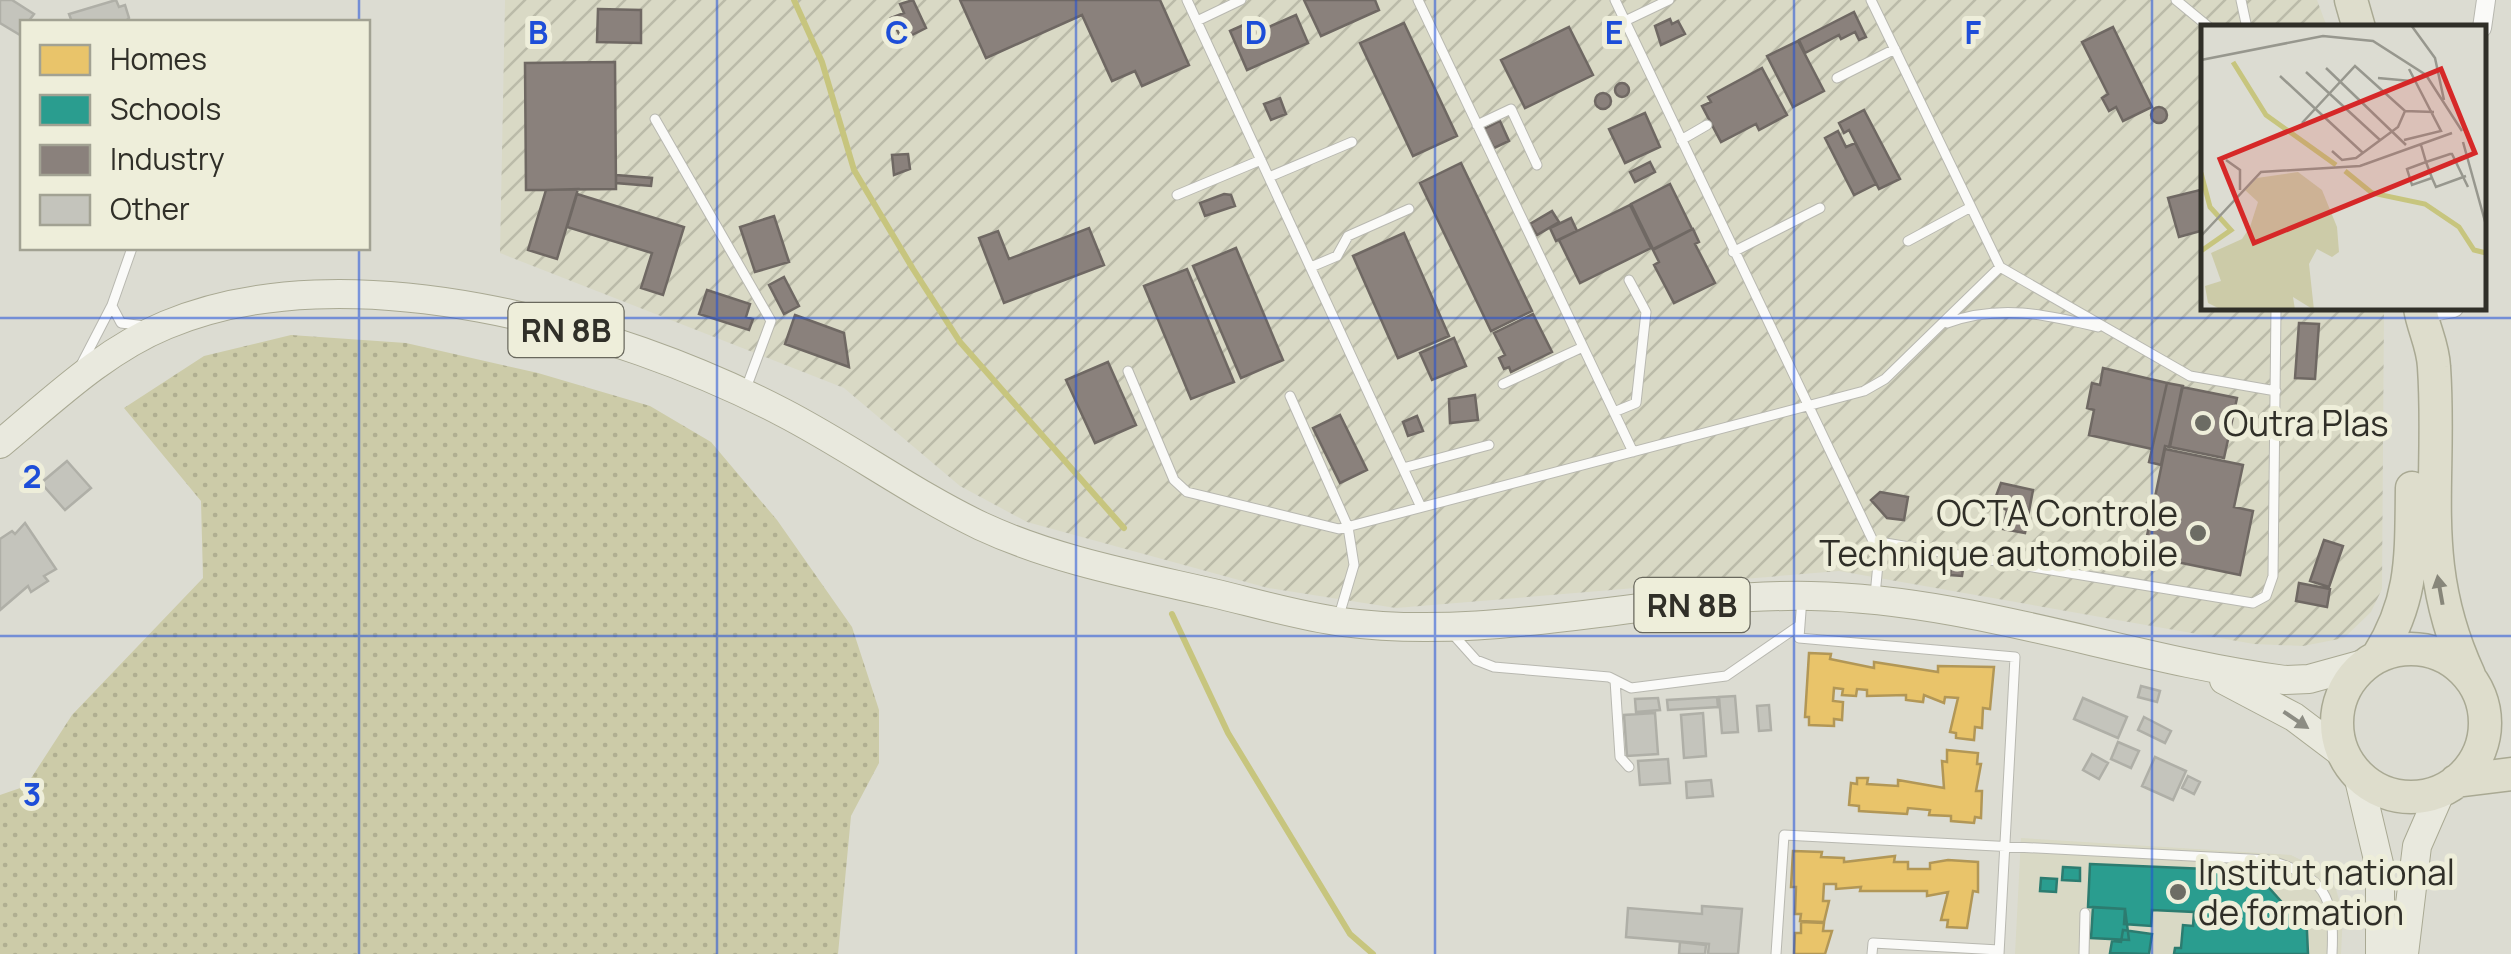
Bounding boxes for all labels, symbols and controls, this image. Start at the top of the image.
text: B [528,10,548,54]
text: C [885,10,909,54]
text: D [1245,10,1267,54]
text: E [1605,10,1623,54]
text: F [1965,10,1982,54]
legend [20,20,370,250]
inset map [2201,25,2486,310]
text: Homes [110,38,207,79]
text: Schools [110,88,221,129]
text: Industry [110,138,225,179]
text: Other [110,188,190,229]
road number: RN 8B [508,303,624,357]
place label: Outra Plas [2223,399,2389,447]
marker: Outra Plas [2192,412,2214,434]
text: 2 [22,454,42,498]
place label: OCTA Controle Technique automobile [1819,489,2178,577]
marker: OCTA Controle Technique automobile [2187,522,2209,544]
one-way arrow [2432,573,2447,605]
road number: RN 8B [1634,578,1750,632]
one-way arrow [2282,710,2309,728]
text: 3 [23,772,41,816]
place label: Institut national de formation [2198,848,2455,936]
marker: Institut national de formation [2167,881,2189,903]

